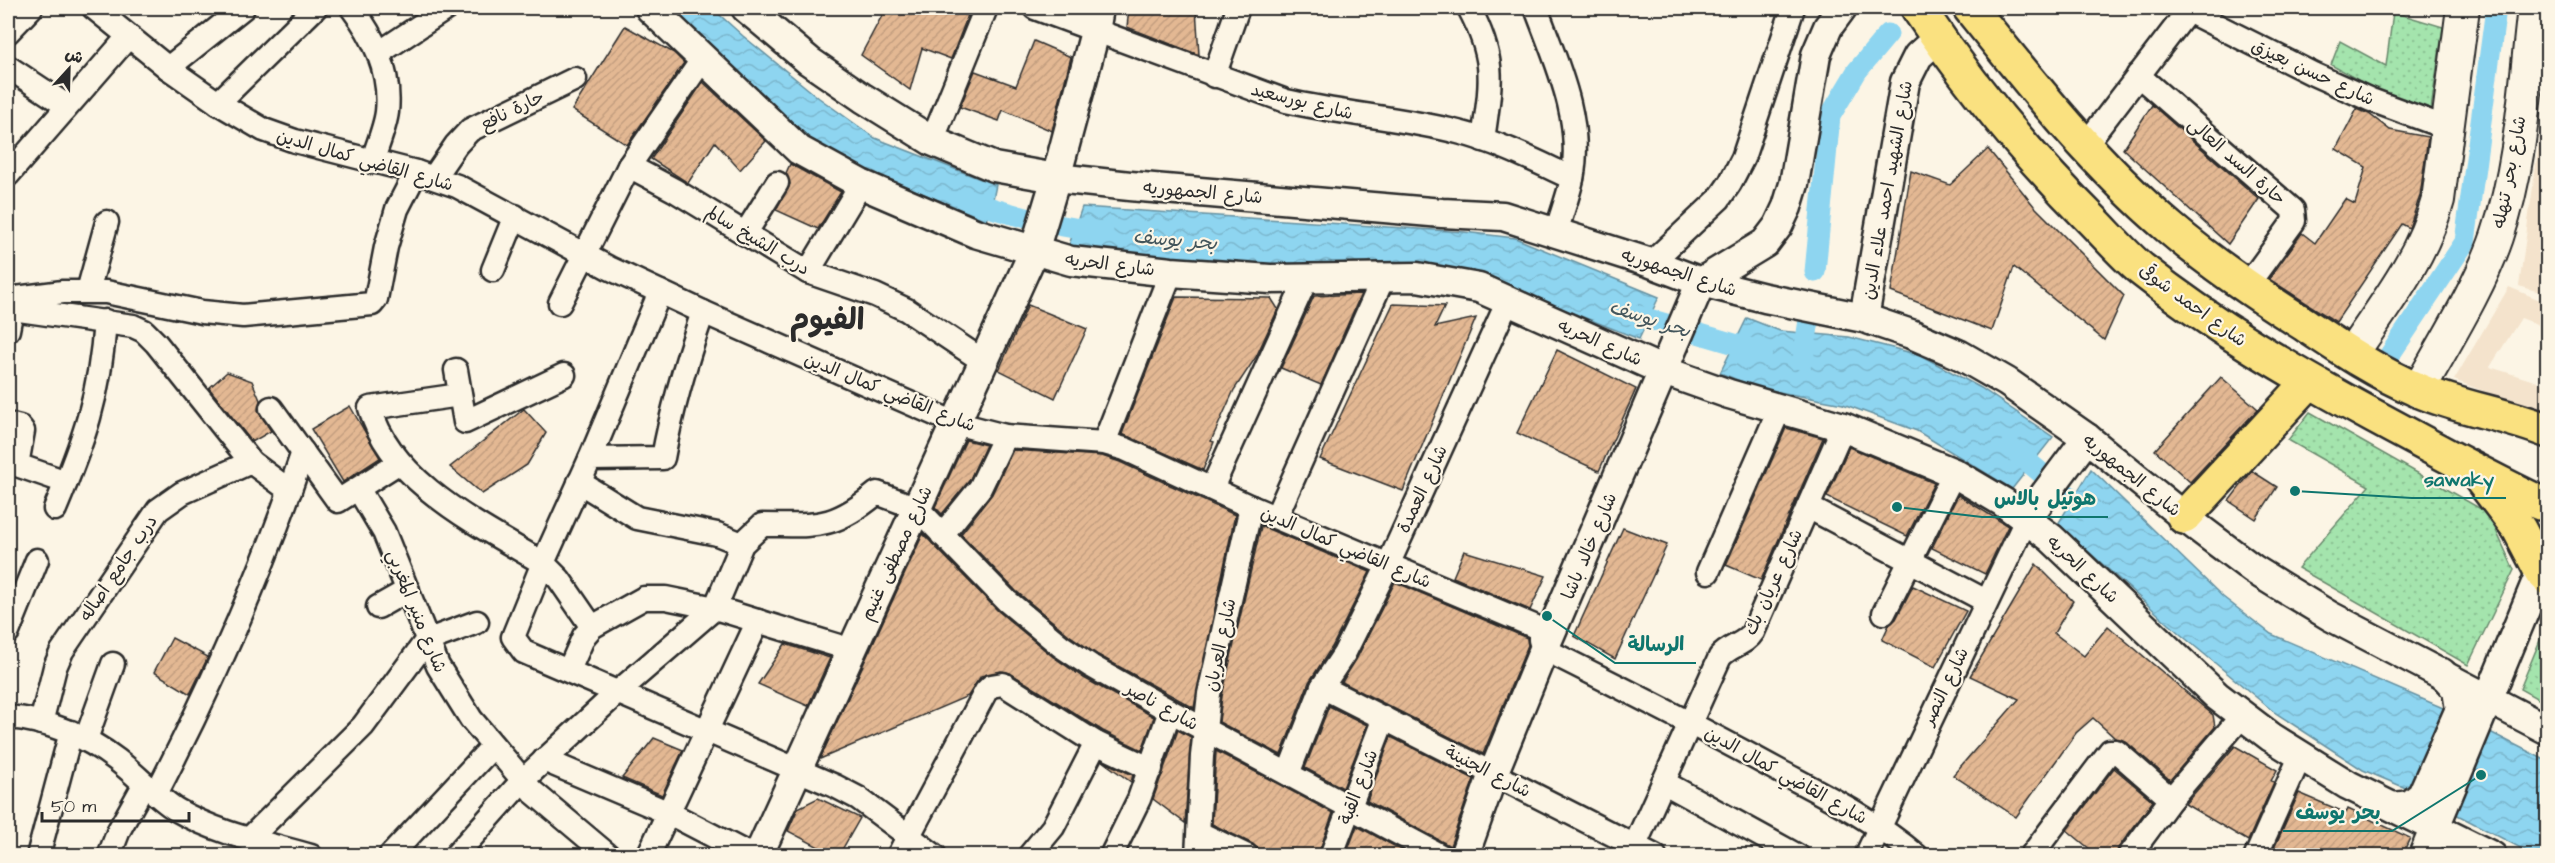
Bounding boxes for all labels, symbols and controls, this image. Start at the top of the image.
street label: شارع حسن بعيزق [2247,33,2378,112]
north arrow [39,39,99,99]
text: ش [62,43,87,70]
street label: شارع بورسعيد [1248,77,1356,126]
street label: شارع الشهيد احمد علاء الدين [1856,79,1919,302]
street label: حارة نافع [476,84,549,137]
street label: حارة السد العالى [2182,112,2291,211]
street label: شارع بحر تنهله [2486,114,2533,231]
street label: شارع القاضي كمال الدين [273,123,456,201]
street label: شارع الجمهوريه [1142,175,1264,210]
street label: درب الشيخ سالم [700,199,815,282]
water label: بحر يوسف [1132,222,1219,258]
street label: شارع الجمهوريه [1618,242,1740,303]
street label: شارع الحريه [1064,247,1156,282]
street label: شارع احمد شوقى [2134,258,2251,353]
water label: بحر يوسف [1605,293,1695,346]
district label: الفيوم [790,299,864,342]
street label: شارع الحريه [1554,313,1646,372]
street label: شارع القاضي كمال الدين [799,347,979,441]
street label: شارع الجمهوريه [2077,428,2186,523]
street label: شارع العمدة [1391,441,1454,537]
callout: sawaky [2412,460,2506,498]
text: sawaky [2424,466,2494,495]
callout: هوتيل بالاس [1982,479,2108,517]
street label: شارع مصطفى غنيم [854,482,940,625]
text: هوتيل بالاس [1994,485,2096,513]
street label: شارع خالد باشا [1556,489,1623,603]
street label: شارع القاضي كمال الدين [1256,500,1435,597]
street label: درب جامع اصاله [74,510,163,626]
street label: شارع عريان بك [1738,525,1809,640]
street label: شارع الحريه [2041,530,2124,609]
street label: شارع منير المغربي [378,546,453,678]
street label: شارع العريان [1198,596,1243,694]
callout: الرسالة [1615,625,1696,663]
text: الرسالة [1628,631,1684,659]
street label: شارع النصر [1915,643,1975,731]
street label: شارع ناصر [1119,675,1203,737]
street label: شارع القاضي كمال الدين [1698,720,1872,833]
street label: شارع الجنينة [1441,739,1535,804]
street label: شارع القبة [1333,746,1384,828]
scale bar [42,785,189,823]
callout: بحر يوسف [2283,793,2392,831]
text: 50 m [51,794,96,819]
text: بحر يوسف [2295,799,2381,827]

